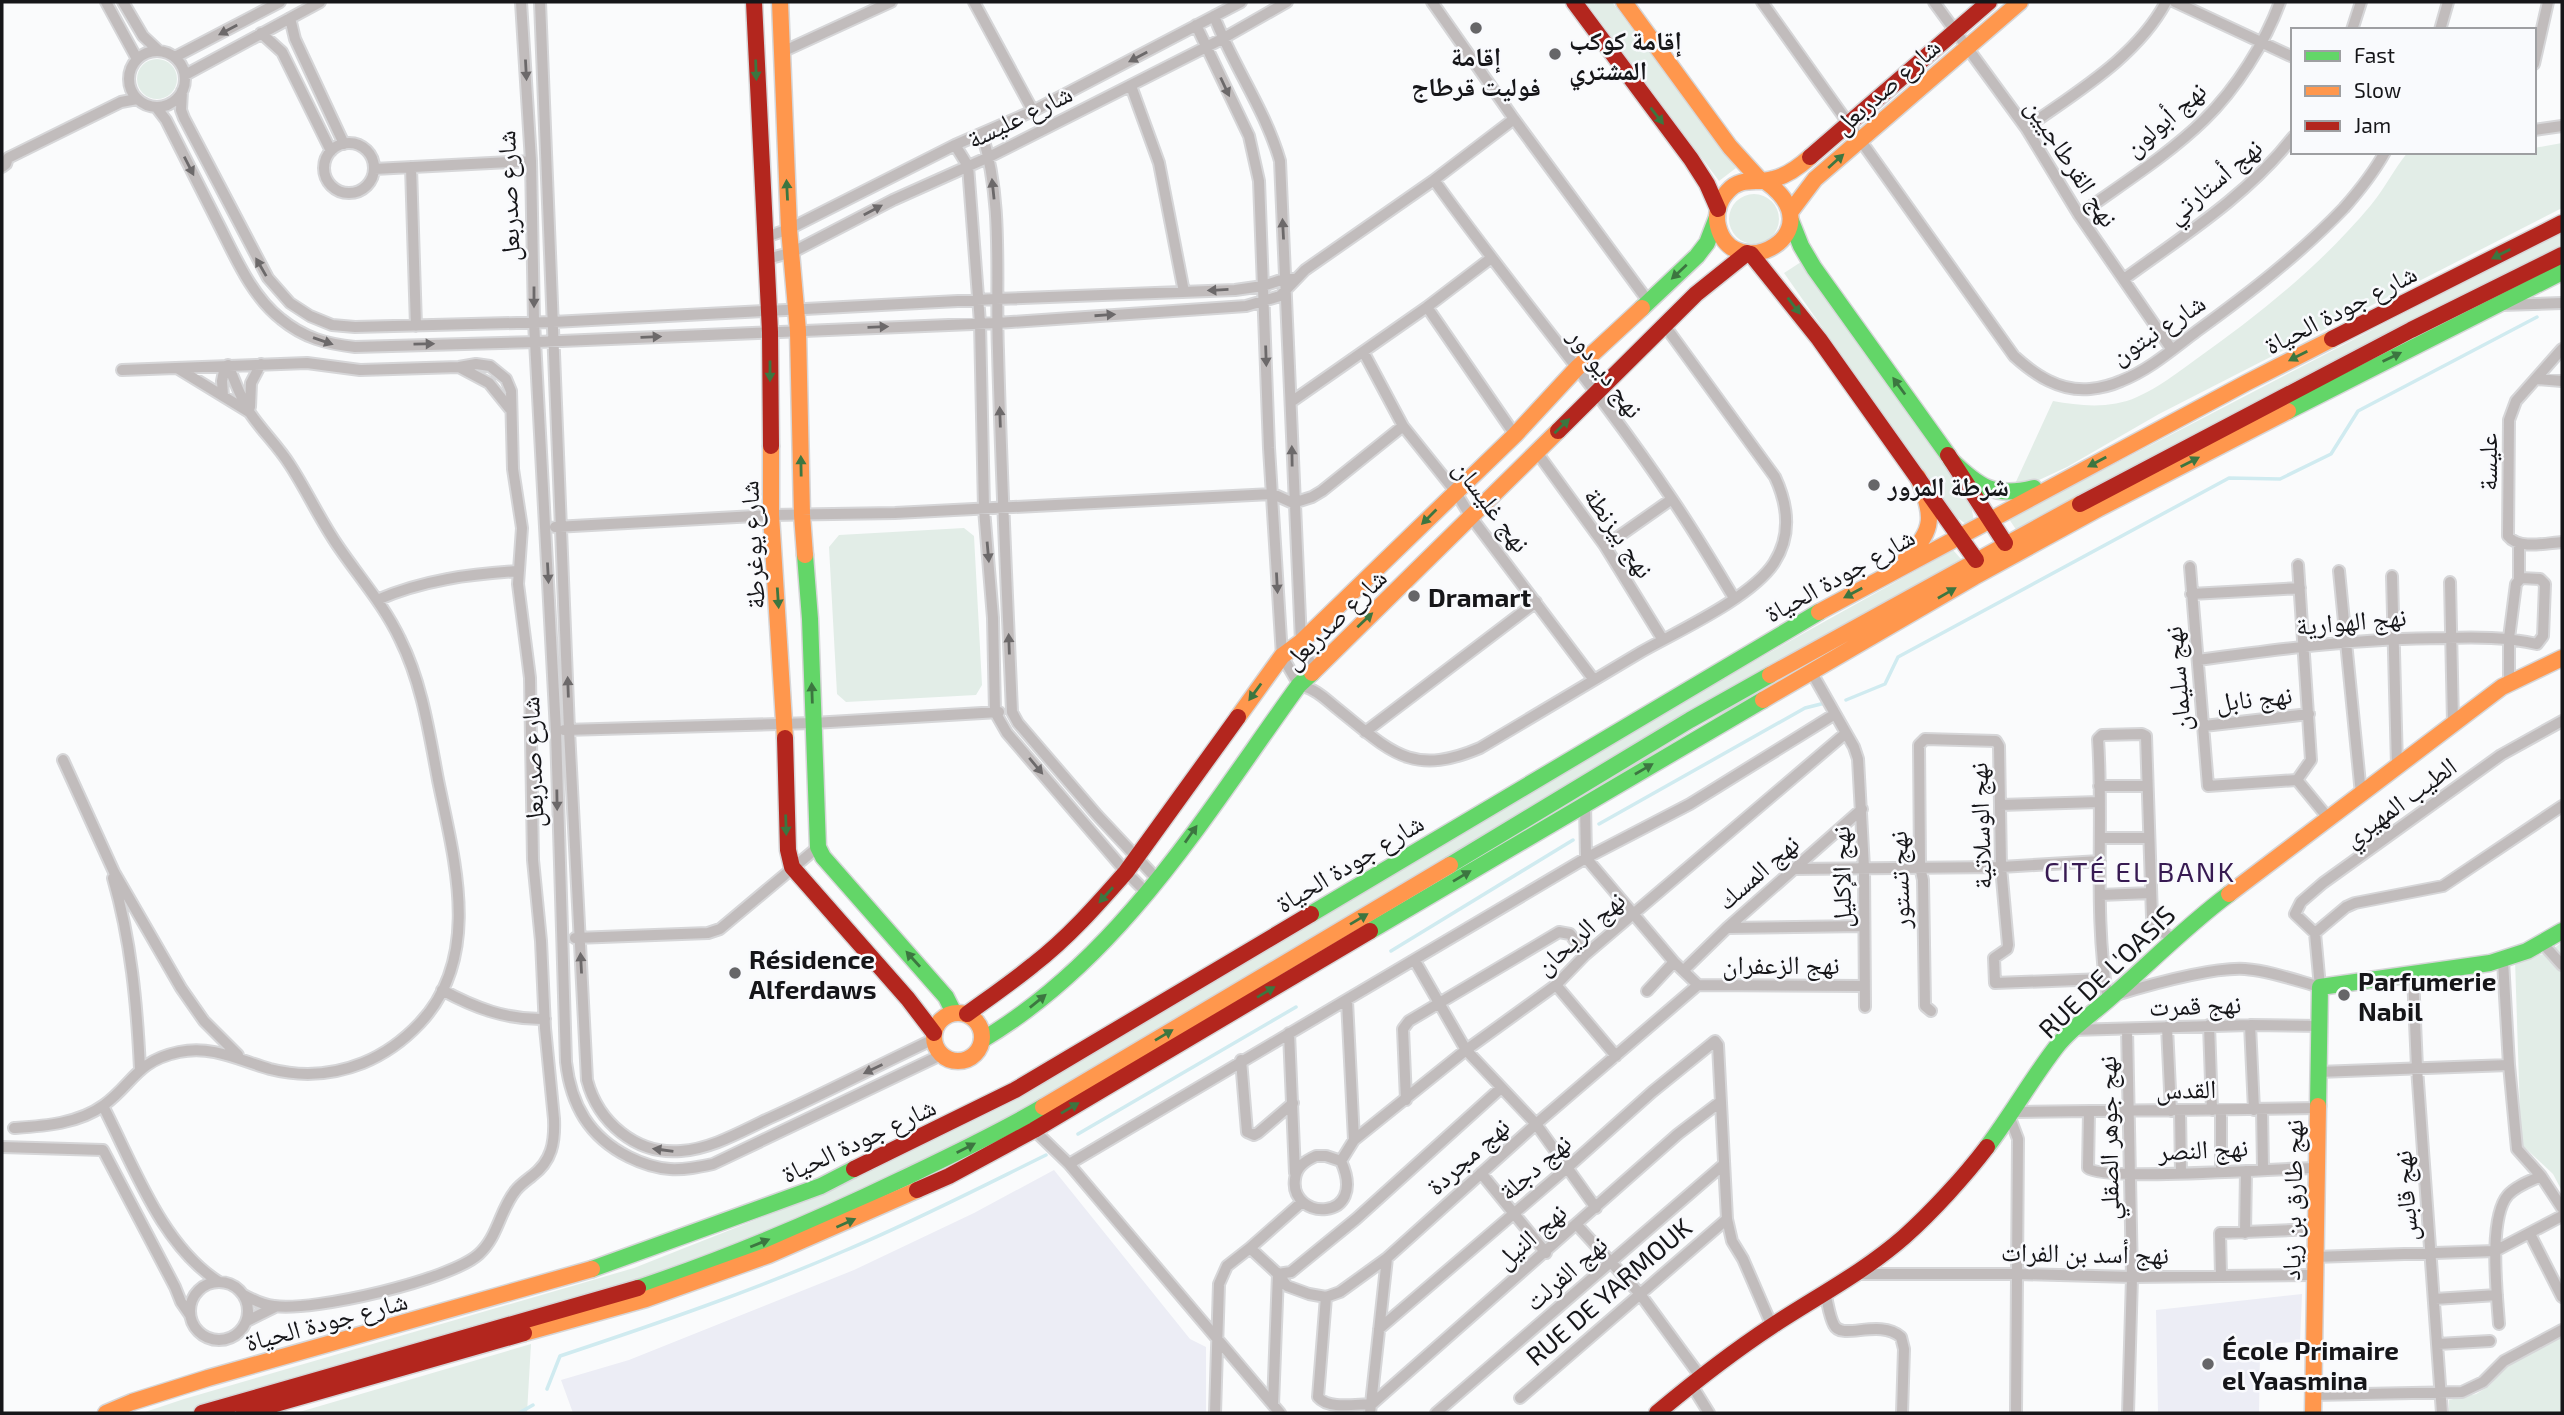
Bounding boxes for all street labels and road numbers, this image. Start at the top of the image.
street label: شارع صدربعل [1826,30,1947,141]
street label: نهج أبولون [2117,74,2213,164]
street label: شارع عليسة [961,76,1077,156]
street label: نهج القرطاجيين [2018,92,2126,234]
street label: شارع صدربعل [489,130,527,262]
street label: نهج أستارتي [2159,131,2272,234]
street label: شارع جودة الحياة [2259,256,2422,361]
street label: شارع نبتون [2104,286,2211,372]
street label: نهج ديودور [1560,320,1651,425]
street label: عليسة [2471,433,2502,491]
street label: نهج غليسان [1446,453,1538,559]
street label: شارع يوغرطة [732,480,772,610]
street label: نهج بيزنطة [1576,481,1661,585]
street label: شارع جودة الحياة [1759,520,1920,630]
street label: شارع صدربعل [1276,561,1393,676]
street label: نهج الهوارية [2294,600,2408,643]
street label: نهج سليمان [2156,625,2199,733]
street label: نهج نابل [2214,678,2294,719]
street label: شارع صدربعل [513,696,551,828]
street label: الطيب المهيري [2336,749,2466,858]
street label: نهج الوسلاتية [1961,762,2000,890]
street label: شارع جودة الحياة [1270,806,1429,920]
street label: نهج الإكليل [1824,826,1859,928]
street label: نهج المسك [1709,827,1806,917]
street label: نهج تستور [1881,830,1918,930]
street label: نهج الريحان [1528,884,1632,983]
street label: RUE DE L'OASIS [2031,898,2181,1044]
street label: نهج الزعفران [1722,948,1840,982]
street label: نهج قمرت [2148,987,2242,1024]
street label: نهج جوهر الصقلي [2090,1055,2131,1221]
street label: القدس [2156,1072,2217,1106]
street label: شارع جودة الحياة [776,1090,941,1190]
street label: نهج مجردة [1419,1110,1517,1203]
street label: نهج طارق بن زياد [2274,1119,2311,1281]
street label: نهج دجلة [1492,1126,1578,1208]
street label: نهج النصر [2156,1130,2249,1169]
street label: نهج قابس [2385,1149,2426,1243]
street label: نهج النيل [1488,1196,1574,1277]
street label: RUE DE YARMOUK [1519,1211,1697,1371]
street label: نهج الفرلت [1517,1228,1615,1319]
street label: نهج أسد بن الفرات [2001,1235,2169,1272]
street label: شارع جودة الحياة [241,1283,411,1358]

